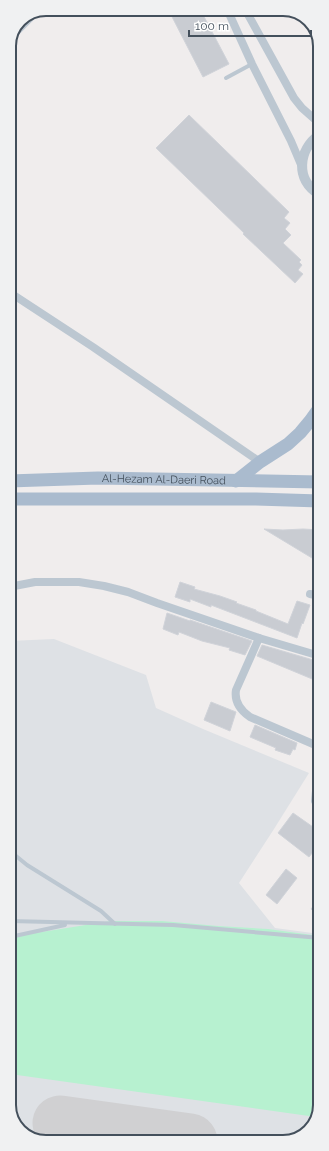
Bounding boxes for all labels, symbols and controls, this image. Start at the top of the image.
scale bar [189,12,311,38]
text: 100 m [195,19,229,33]
street label: Al-Hezam Al-Daeri Road [102,472,226,487]

